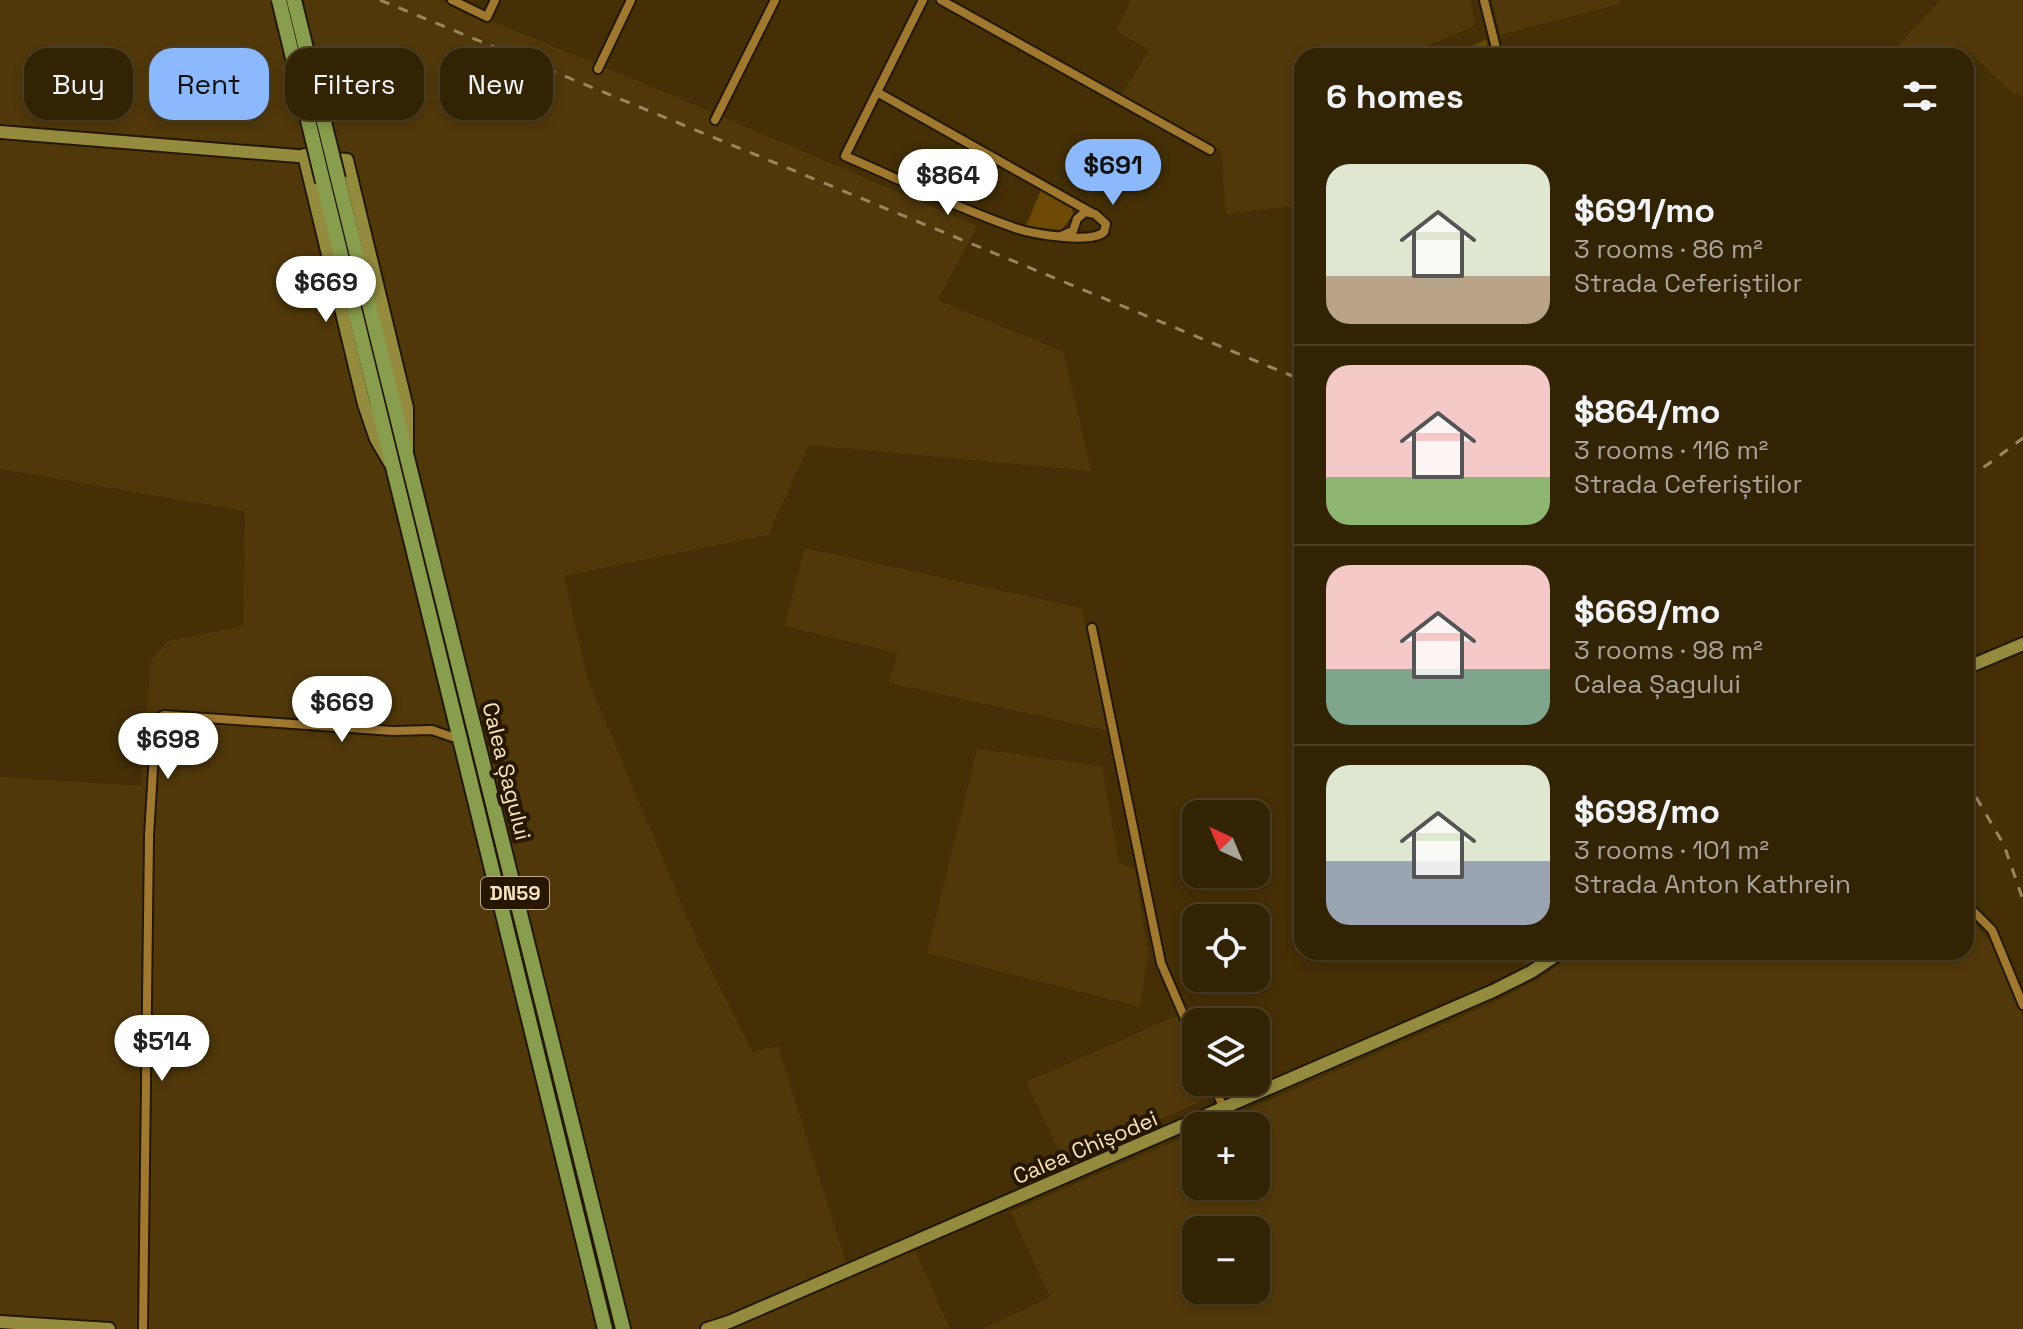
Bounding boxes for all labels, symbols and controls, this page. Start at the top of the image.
chip: Buy [24,48,133,120]
chip: Rent [149,48,269,120]
chip: Filters [285,48,424,120]
chip: New [440,48,553,120]
icon: filters [1898,74,1942,118]
text: 6 homes [1326,75,1464,118]
pin: $691 [1066,139,1160,207]
text: $691 [1083,148,1143,182]
pin: $864 [901,149,995,217]
text: $864 [916,158,980,192]
text: $691/mo [1574,189,1715,232]
icon: home [1390,196,1486,292]
text: 3 rooms · 86 m² [1574,232,1763,266]
pin: $669 [279,256,373,324]
text: $669 [294,265,358,299]
text: Strada Ceferiștilor [1574,266,1802,300]
text: $864/mo [1574,390,1721,433]
icon: home [1390,397,1486,493]
text: 3 rooms · 116 m² [1574,433,1768,467]
text: Strada Ceferiștilor [1574,467,1802,501]
text: $669/mo [1574,590,1721,633]
icon: home [1390,597,1486,693]
text: 3 rooms · 98 m² [1574,633,1763,667]
text: Calea Șagului [1574,667,1741,701]
pin: $669 [295,676,389,744]
text: $669 [310,685,374,719]
street label: Calea Șagului [476,699,538,843]
pin: $698 [121,713,215,781]
text: $698 [136,722,200,756]
text: $698/mo [1574,790,1720,833]
icon: home [1390,797,1486,893]
north arrow [1182,800,1270,888]
map controls [1182,800,1270,1304]
text: 3 rooms · 101 m² [1574,833,1769,867]
text: Strada Anton Kathrein [1574,867,1851,901]
road number: DN59 [481,877,549,909]
button: locate [1182,904,1270,992]
button: layers [1182,1008,1270,1096]
pin: $514 [115,1015,209,1083]
text: $514 [132,1024,192,1058]
street label: Calea Chișodei [1009,1104,1161,1190]
button: + [1182,1112,1270,1200]
button: − [1182,1216,1270,1304]

